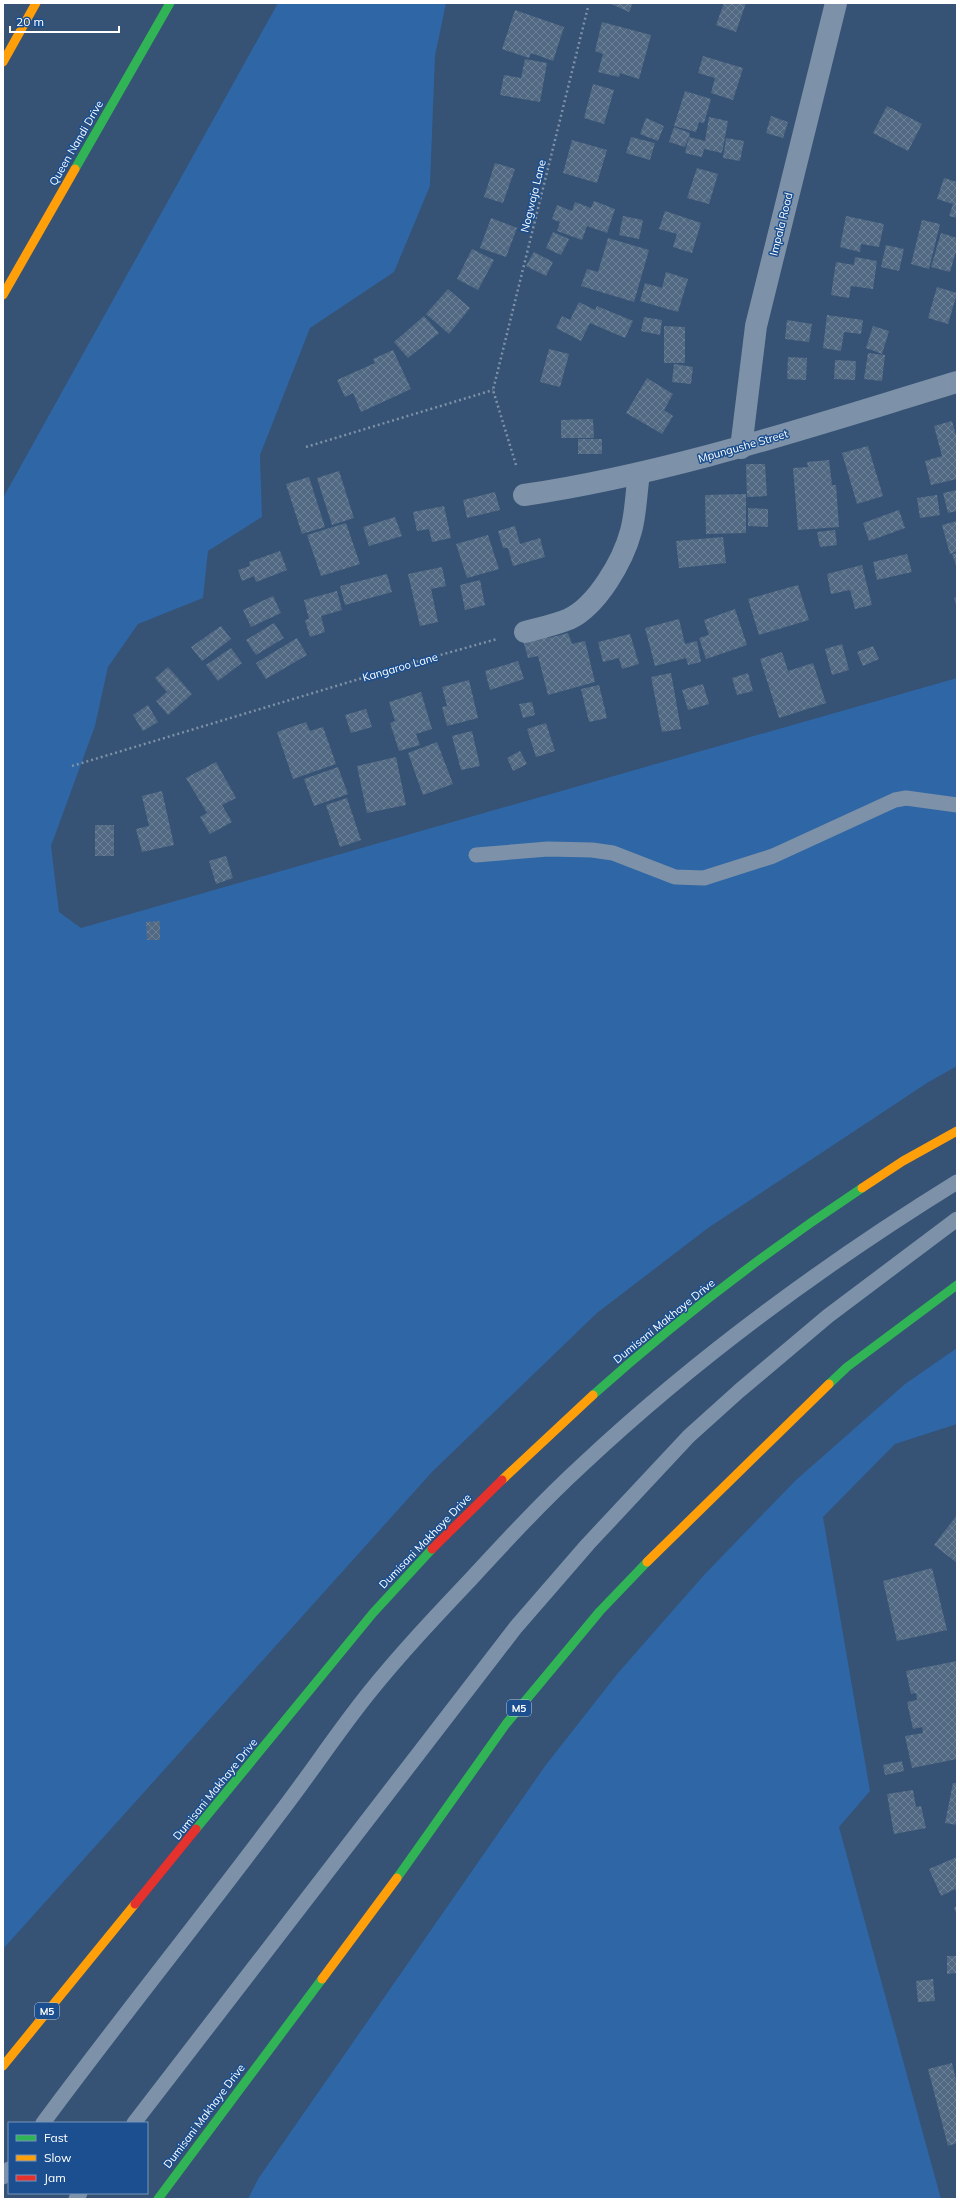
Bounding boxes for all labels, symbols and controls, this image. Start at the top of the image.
scale bar [10,8,119,34]
text: 20 m [16,14,44,29]
street label: Queen Nandi Drive [46,98,106,188]
street label: Nogwaja Lane [517,158,549,234]
street label: Impala Road [766,191,796,257]
street label: Mpungushe Street [696,426,790,466]
street label: Kangaroo Lane [361,650,439,684]
street label: Dumisani Makhaye Drive [610,1276,718,1366]
street label: Dumisani Makhaye Drive [376,1491,474,1591]
road number: M5 [507,1700,531,1716]
street label: Dumisani Makhaye Drive [170,1735,260,1843]
road number: M5 [35,2003,59,2019]
street label: Dumisani Makhaye Drive [160,2061,248,2171]
legend [8,2122,148,2194]
text: Fast [44,2130,68,2145]
text: Slow [44,2150,72,2165]
text: Jam [44,2170,66,2185]

